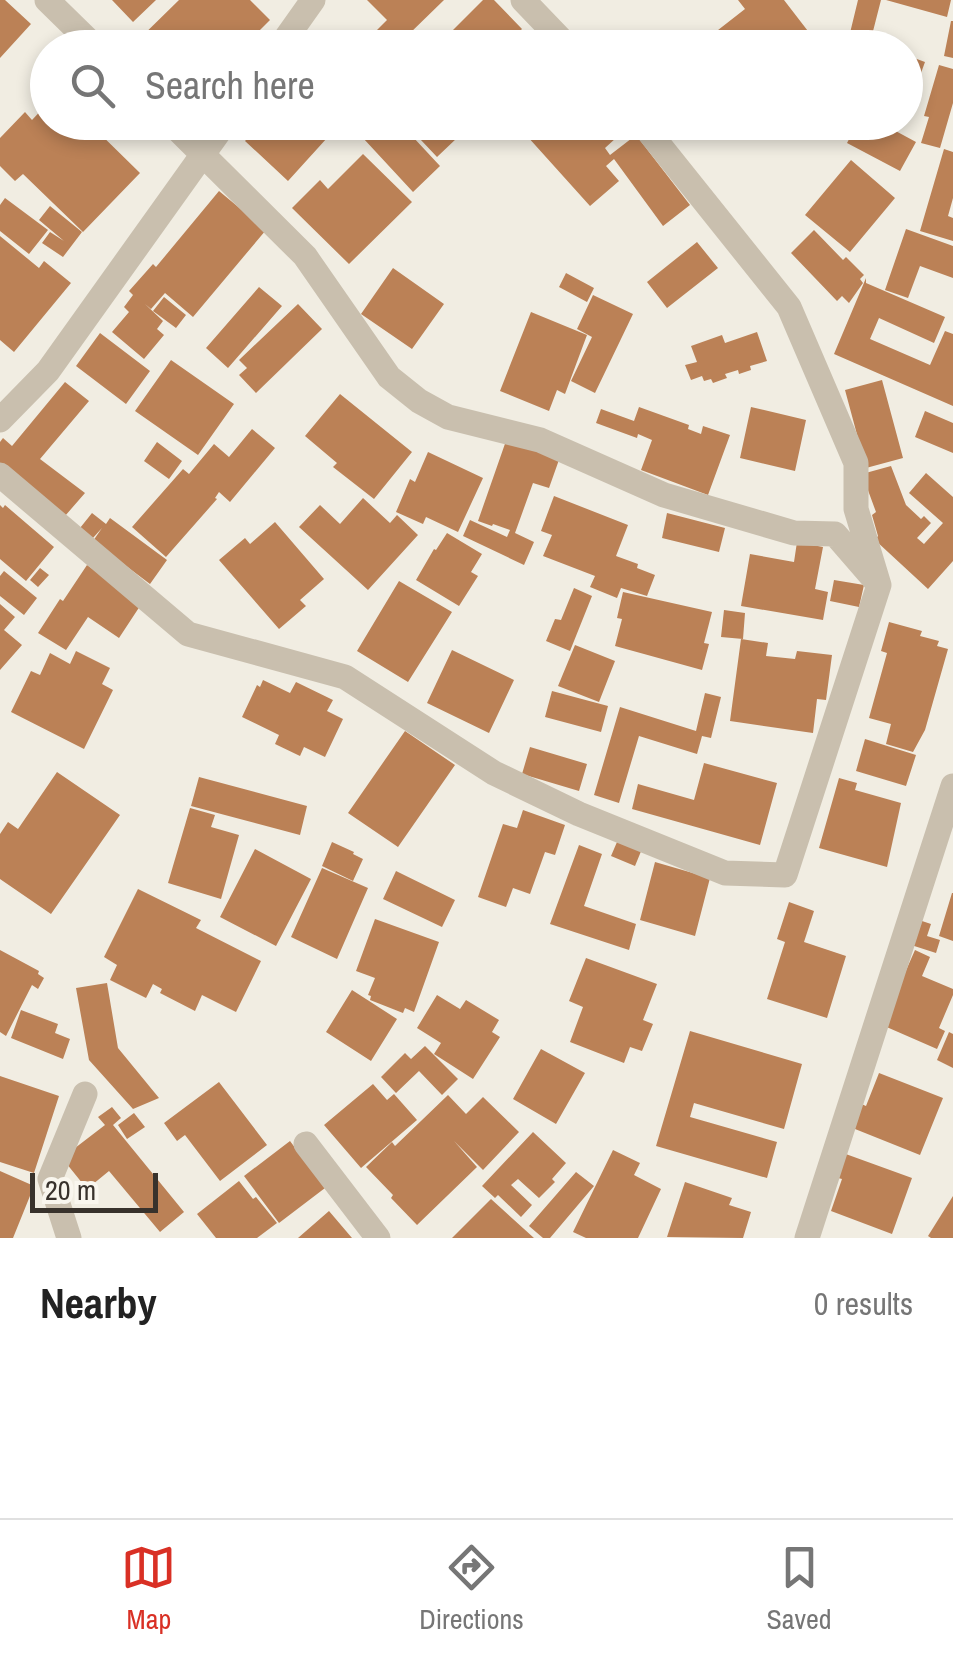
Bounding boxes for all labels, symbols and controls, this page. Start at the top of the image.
search box [30,30,923,140]
icon: search [65,58,120,113]
text: Search here [145,60,315,111]
scale bar [30,1168,158,1212]
text: 20 m [45,1171,96,1209]
text: Nearby [40,1275,157,1331]
text: 0 results [814,1282,913,1325]
tab: Map [121,1540,176,1638]
tab: Directions [419,1540,524,1638]
tab: Saved [767,1540,832,1638]

